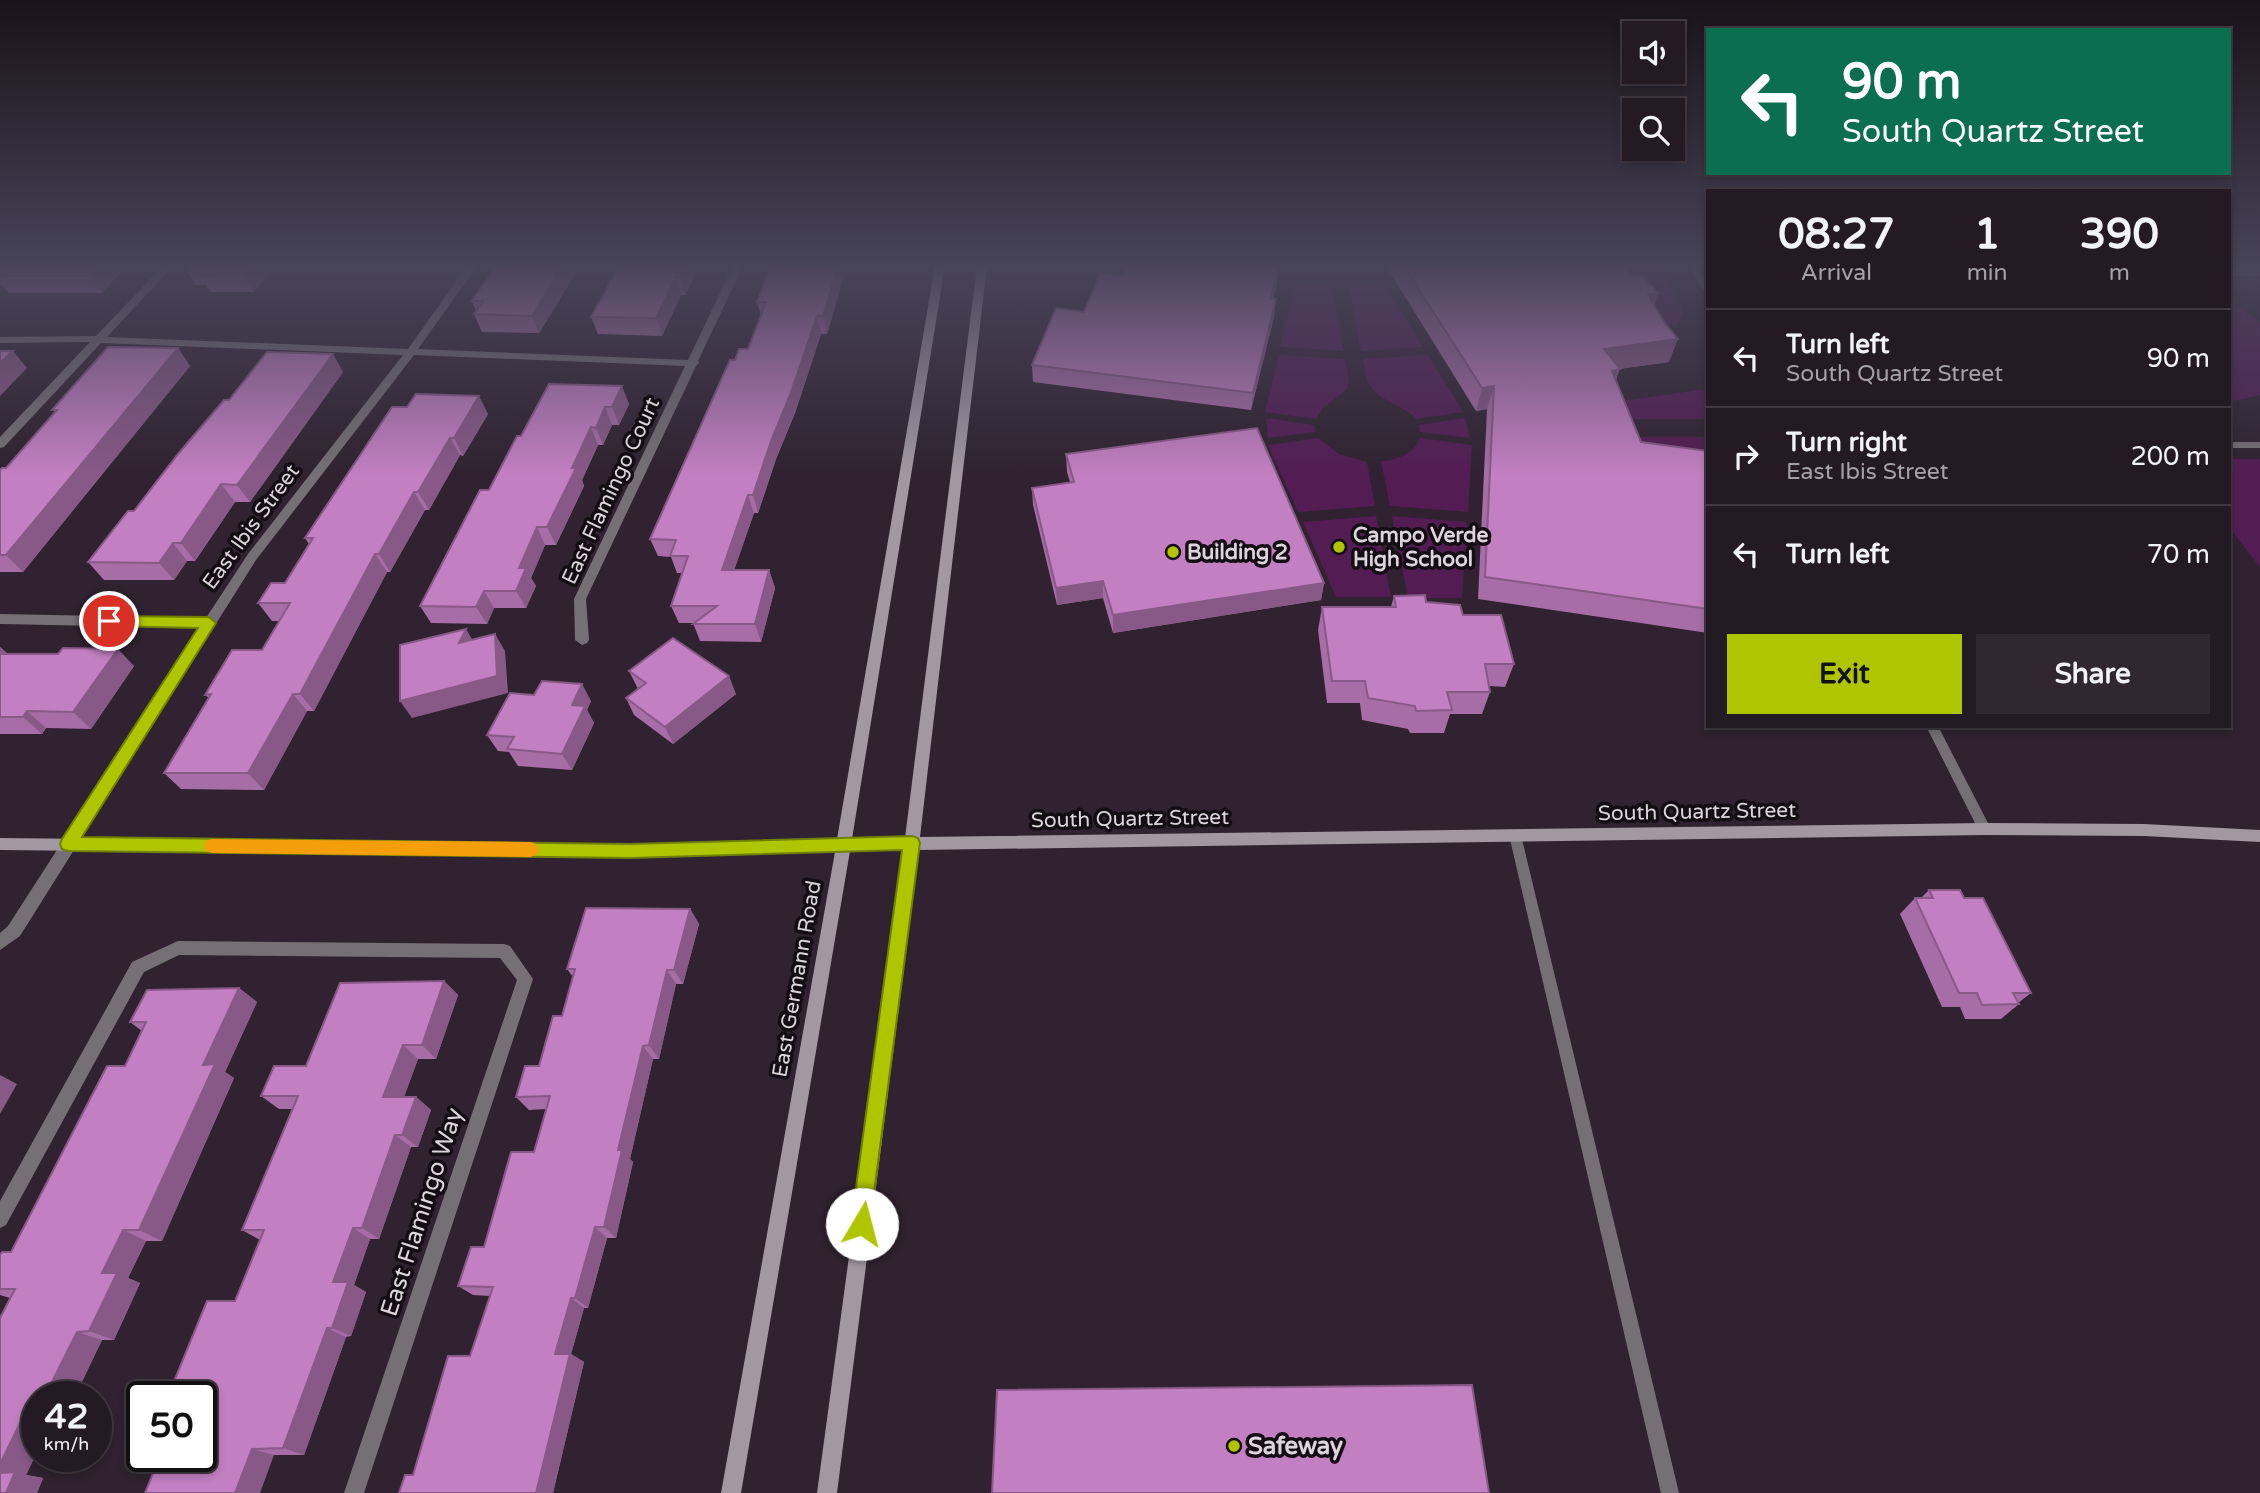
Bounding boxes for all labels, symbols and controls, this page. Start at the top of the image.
map controls [1622,21,1685,161]
button: sound [1622,21,1685,84]
text: 90 m [1842,53,1961,112]
icon: left [1727,56,1818,147]
button: search [1622,98,1685,161]
text: South Quartz Street [1842,113,2144,151]
text: 08:27 [1778,209,1895,260]
text: 1 [1974,209,2000,260]
text: 390 [2080,209,2159,260]
text: Arrival [1801,259,1872,287]
text: min [1967,259,2008,287]
text: m [2109,259,2130,287]
text: Turn left [1786,329,1889,360]
icon: left [1727,339,1765,377]
text: 90 m [2147,343,2210,374]
text: South Quartz Street [1786,360,2003,388]
street label: East Flamingo Court [557,394,665,588]
text: Turn right [1786,427,1907,458]
icon: right [1727,437,1765,475]
text: 200 m [2130,441,2210,472]
text: East Ibis Street [1786,458,1948,486]
street label: East Ibis Street [197,460,305,594]
place label: Campo Verde High School [1353,523,1488,572]
icon: left [1727,535,1765,573]
marker: Campo Verde High School [1331,539,1347,555]
text: Turn left [1786,539,1889,570]
text: 70 m [2147,539,2210,570]
place label: Building 2 [1187,540,1288,565]
marker: Building 2 [1165,544,1181,560]
pin [79,591,139,651]
icon: arrive [90,602,128,640]
button: Exit [1727,634,1962,714]
button: Share [1976,634,2210,714]
street label: South Quartz Street [1598,798,1796,826]
street label: South Quartz Street [1031,805,1229,833]
street label: East Germann Road [767,879,827,1079]
street label: East Flamingo Way [375,1104,469,1320]
position arrow [825,1187,899,1261]
speed limit sign: 50 [126,1381,217,1472]
text: 42 [45,1396,88,1438]
place label: Safeway [1248,1432,1343,1461]
text: km/h [44,1433,89,1455]
marker: Safeway [1226,1438,1242,1454]

